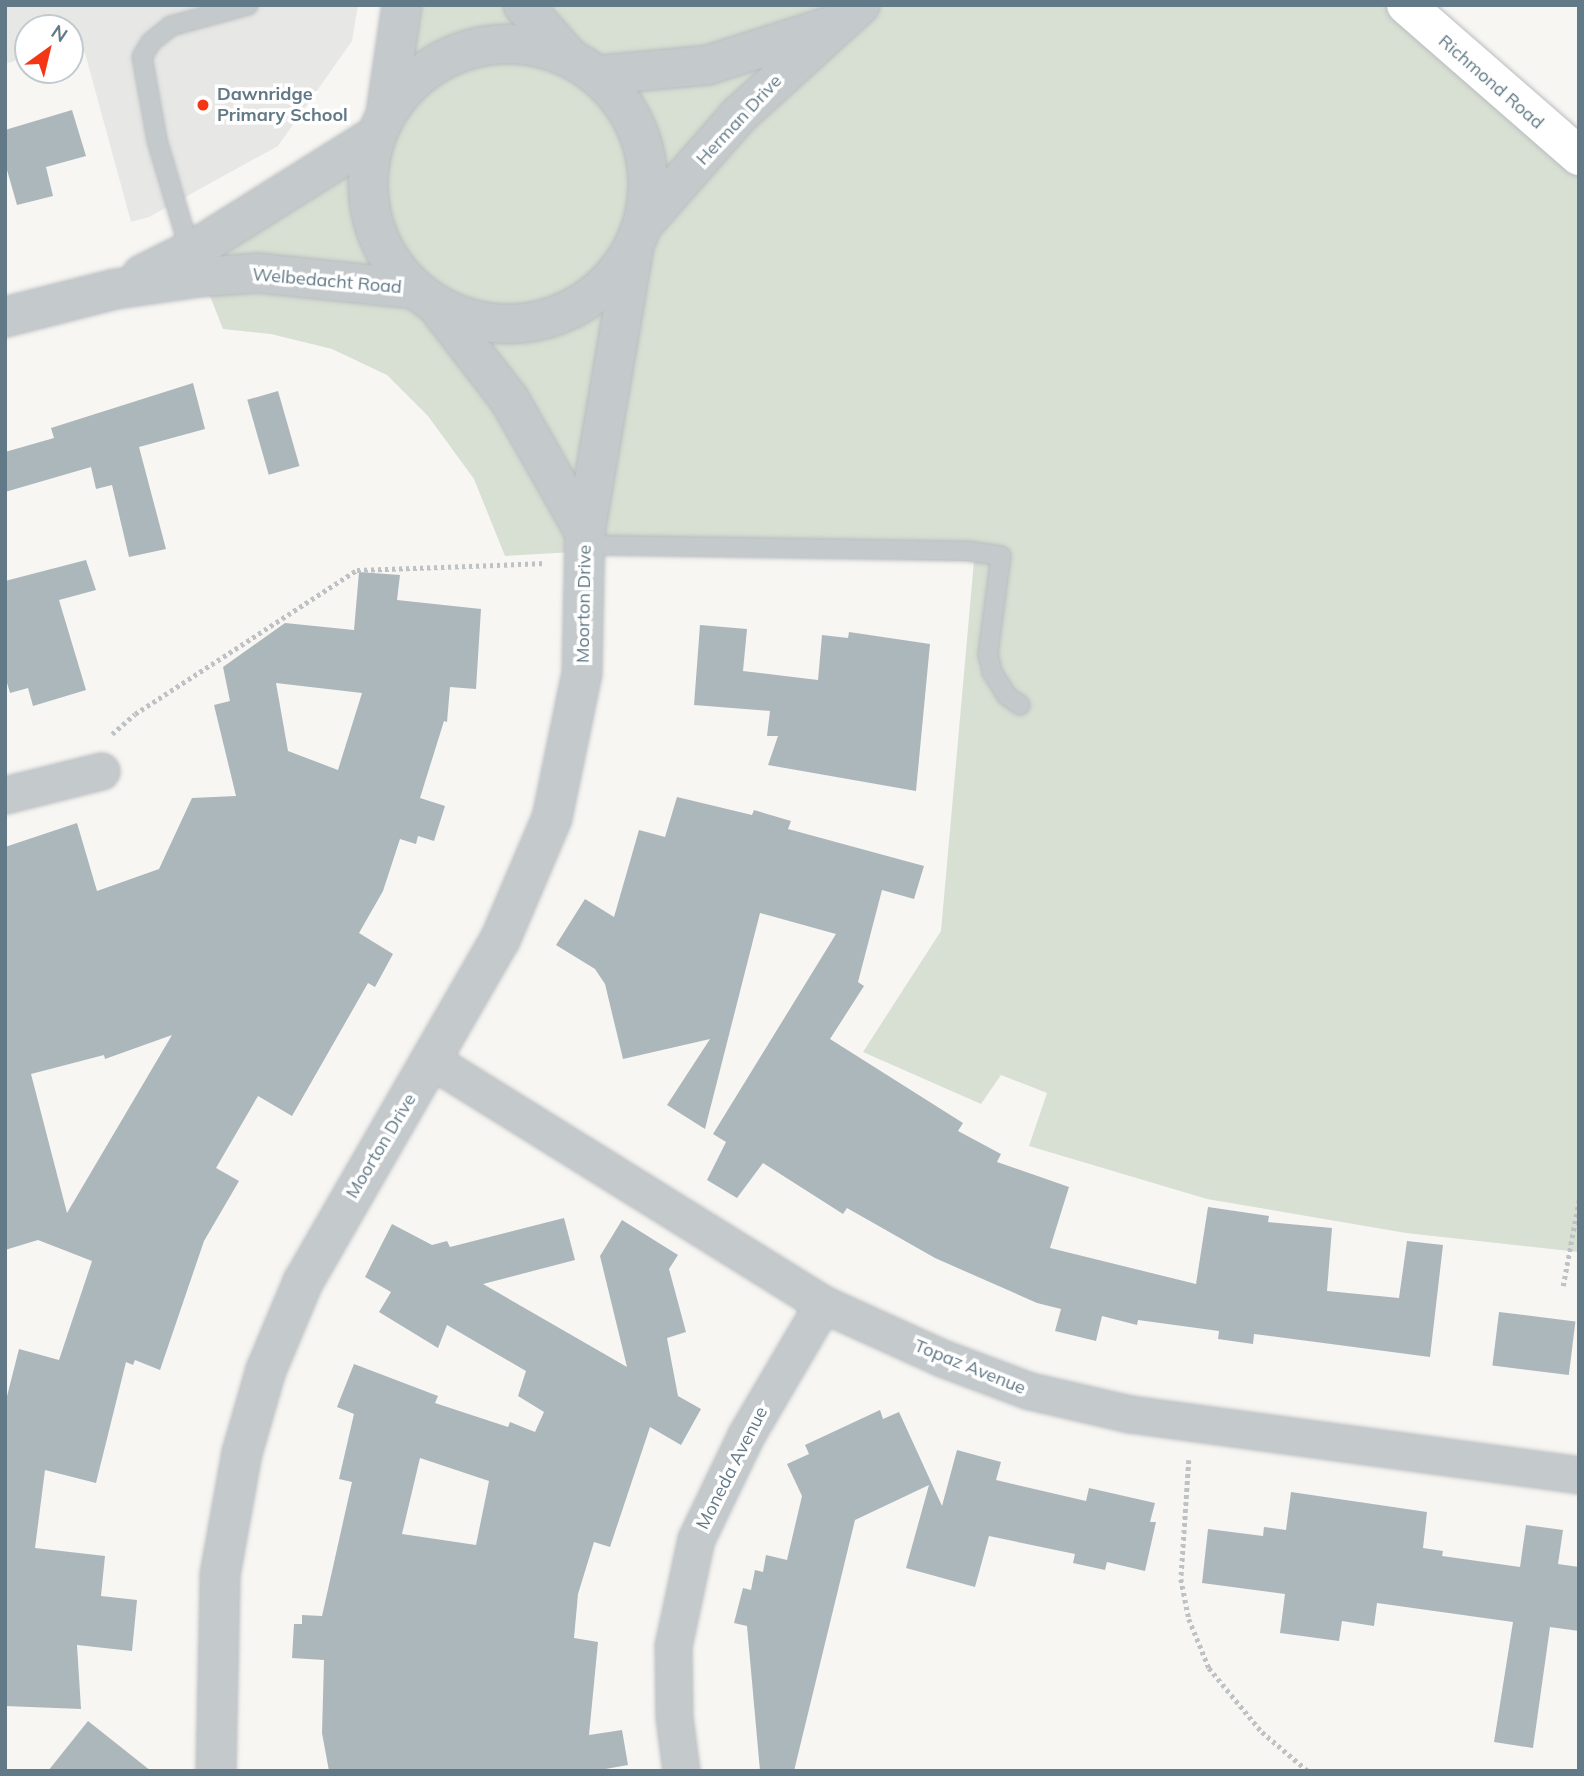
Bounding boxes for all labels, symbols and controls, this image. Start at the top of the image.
north arrow [14,14,84,84]
text: N [47,19,72,47]
street label: Richmond Road [1434,30,1548,134]
street label: Herman Drive [692,70,786,170]
place label: Dawnridge Primary School [217,84,348,126]
marker: Dawnridge Primary School [195,97,211,113]
street label: Welbedacht Road [251,264,403,298]
street label: Moorton Drive [572,545,596,663]
street label: Moorton Drive [341,1090,421,1202]
street label: Topaz Avenue [911,1335,1029,1399]
street label: Moneda Avenue [692,1403,772,1533]

